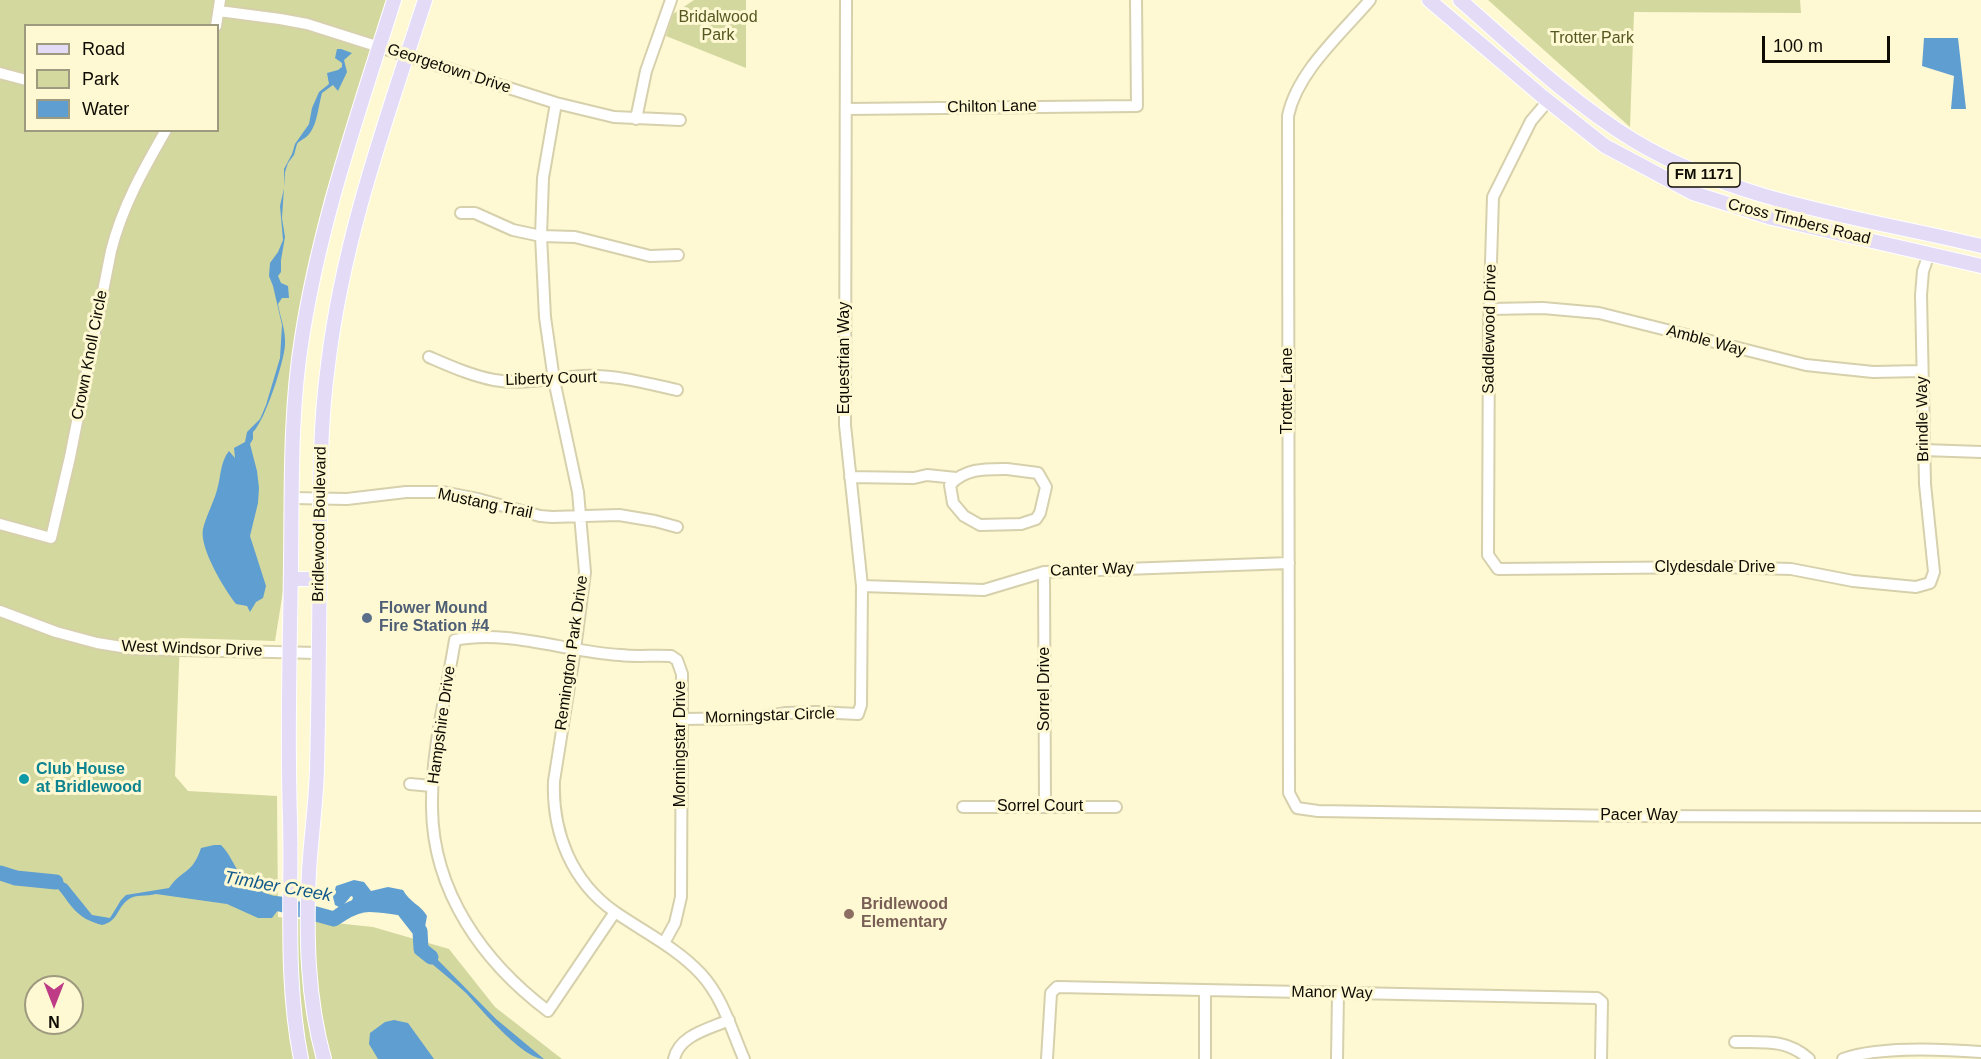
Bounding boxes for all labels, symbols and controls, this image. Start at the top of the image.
park label: Bridalwood Park [678,8,758,46]
legend [24,24,219,132]
scale bar [1765,24,1892,62]
park label: Trotter Park [1550,29,1634,49]
text: 100 m [1773,36,1823,56]
text: Road [82,39,125,59]
street label: Georgetown Drive [385,40,513,98]
text: Park [82,69,119,89]
street label: Chilton Lane [947,97,1037,117]
text: Water [82,99,129,119]
road number: FM 1171 [1668,163,1740,187]
street label: Cross Timbers Road [1726,195,1872,249]
street label: Saddlewood Drive [1479,264,1501,394]
street label: Crown Knoll Circle [68,289,112,421]
street label: Equestrian Way [835,302,855,414]
street label: Amble Way [1664,321,1748,361]
street label: Trotter Lane [1278,348,1298,434]
street label: Liberty Court [505,368,597,390]
street label: Brindle Way [1913,376,1933,462]
street label: Bridlewood Boulevard [309,446,331,602]
street label: Mustang Trail [436,485,534,523]
street label: Clydesdale Drive [1655,558,1775,578]
street label: Canter Way [1050,559,1134,581]
street label: Remington Park Drive [552,574,592,732]
place label: Flower Mound Fire Station #4 [379,599,489,637]
marker: Flower Mound Fire Station #4 [360,611,374,625]
street label: West Windsor Drive [121,637,263,661]
street label: Sorrel Drive [1035,647,1055,731]
street label: Hampshire Drive [424,665,460,785]
street label: Morningstar Drive [671,681,691,807]
street label: Morningstar Circle [705,704,835,728]
place label: Club House at Bridlewood [36,760,142,798]
marker: Club House at Bridlewood [17,772,31,786]
street label: Sorrel Court [997,797,1083,817]
street label: Pacer Way [1600,806,1678,826]
water label: Timber Creek [223,867,333,907]
place label: Bridlewood Elementary [861,895,948,933]
marker: Bridlewood Elementary [842,907,856,921]
north arrow [24,975,84,1035]
street label: Manor Way [1291,983,1373,1003]
text: N [48,1013,60,1030]

